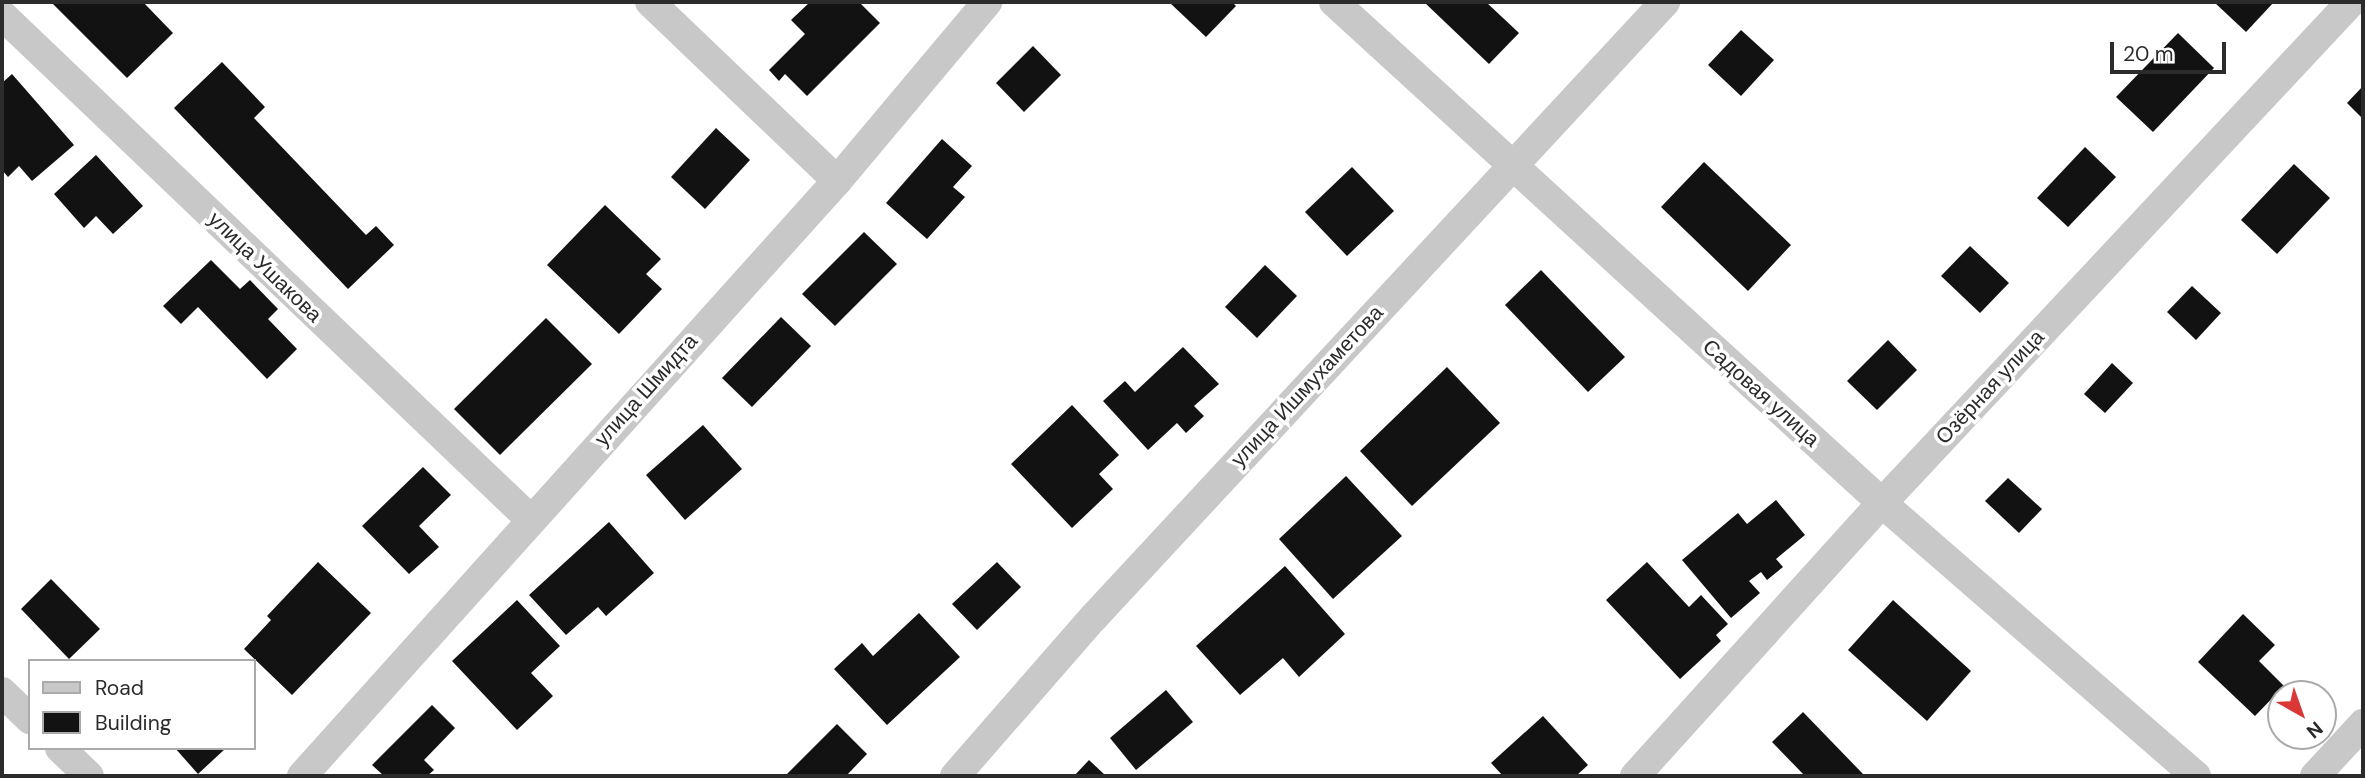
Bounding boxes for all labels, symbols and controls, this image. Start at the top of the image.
scale bar [2113,28,2228,72]
text: 20 m [2123,40,2174,68]
street label: улица Ушакова [203,207,327,327]
street label: улица Ишмухаметова [1226,300,1388,472]
street label: Озёрная улица [1931,325,2049,449]
street label: улица Шмидта [589,329,703,451]
street label: Садовая улица [1697,334,1825,452]
legend [28,659,256,750]
text: Road [95,674,144,702]
north arrow [2267,680,2337,750]
text: Building [95,709,171,737]
text: N [2301,716,2328,744]

